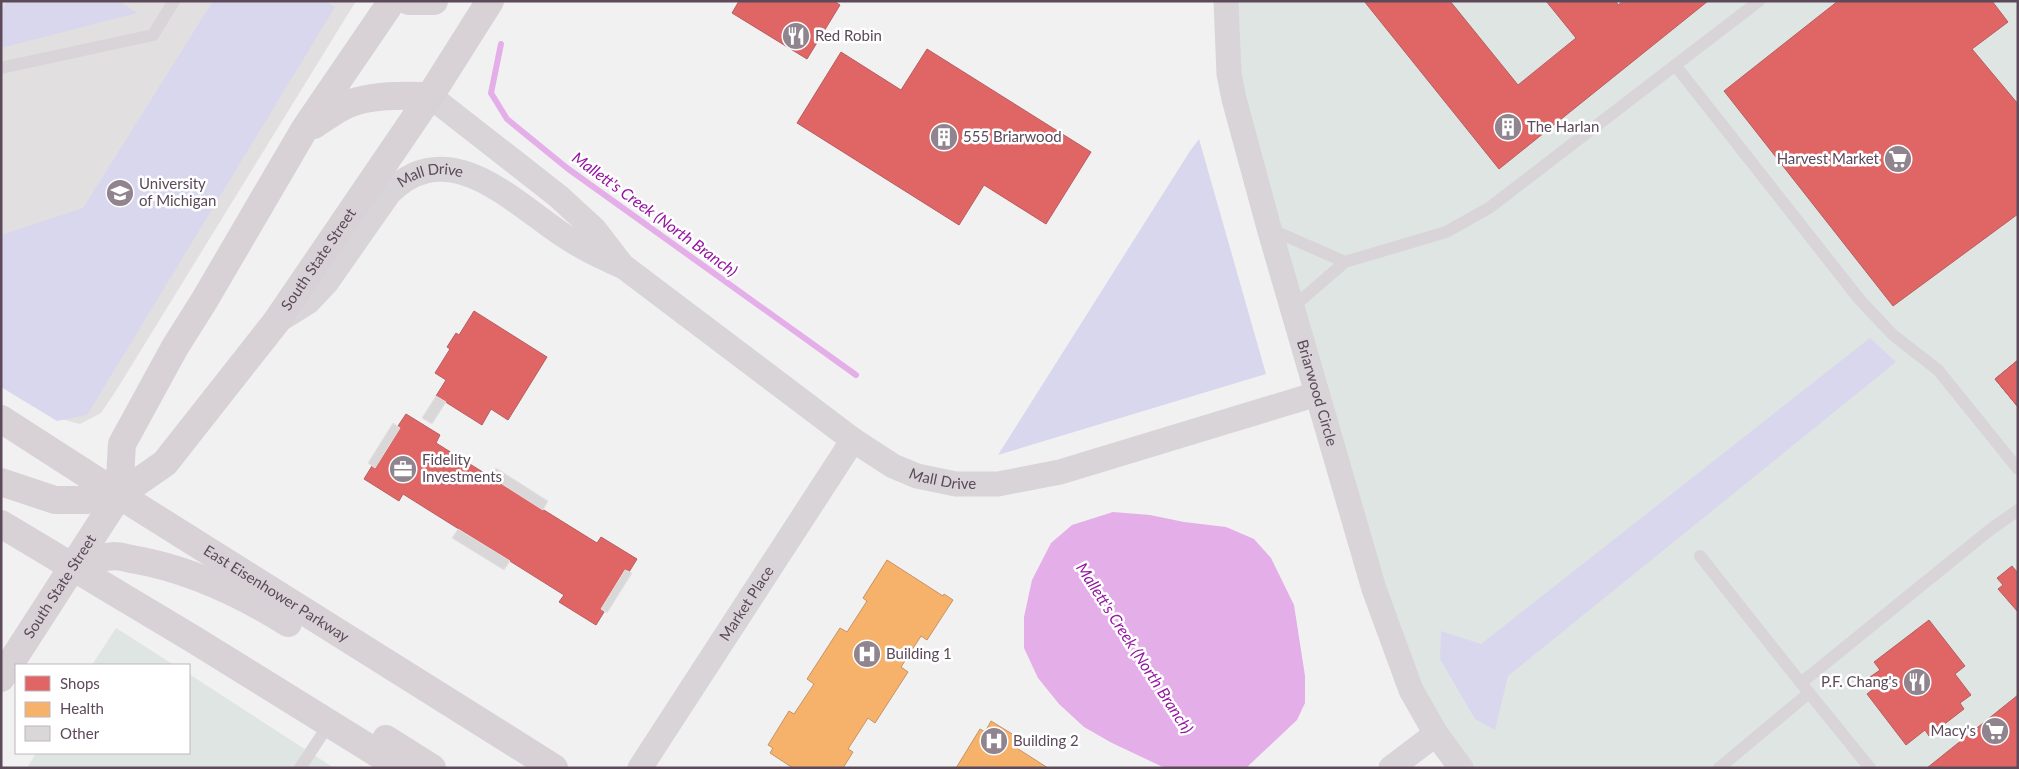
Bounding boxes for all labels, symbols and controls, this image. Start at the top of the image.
restaurant icon: Red Robin [781,21,811,51]
place label: Red Robin [815,26,882,44]
building icon: The Harlan [1493,112,1523,142]
place label: The Harlan [1527,117,1599,135]
building icon: 555 Briarwood [929,122,959,152]
place label: 555 Briarwood [963,127,1062,145]
supermarket icon: Harvest Market [1883,144,1913,174]
water label: Mallett's Creek (North Branch) [569,147,742,280]
place label: Harvest Market [1777,149,1880,167]
street label: Mall Drive [393,159,466,191]
place label: University of Michigan [139,174,216,209]
school or university icon: University of Michigan [105,178,135,208]
street label: South State Street [277,204,359,313]
street label: Briarwood Circle [1294,337,1342,448]
place label: Fidelity Investments [422,450,502,485]
office icon: Fidelity Investments [388,454,418,484]
street label: Mall Drive [907,464,976,492]
street label: South State Street [19,530,100,641]
street label: East Eisenhower Parkway [201,540,353,645]
water label: Mallett's Creek (North Branch) [1073,559,1198,737]
street label: Market Place [715,562,777,644]
hospital icon: Building 1 [852,639,882,669]
place label: Building 1 [886,644,952,662]
legend [15,664,190,754]
restaurant icon: P.F. Chang's [1902,667,1932,697]
place label: P.F. Chang's [1821,672,1898,690]
text: Shops [60,674,100,692]
text: Health [60,699,104,717]
supermarket icon: Macy's [1980,716,2010,746]
place label: Macy's [1931,721,1976,739]
text: Other [60,724,100,742]
hospital icon: Building 2 [979,726,1009,756]
place label: Building 2 [1013,731,1079,749]

